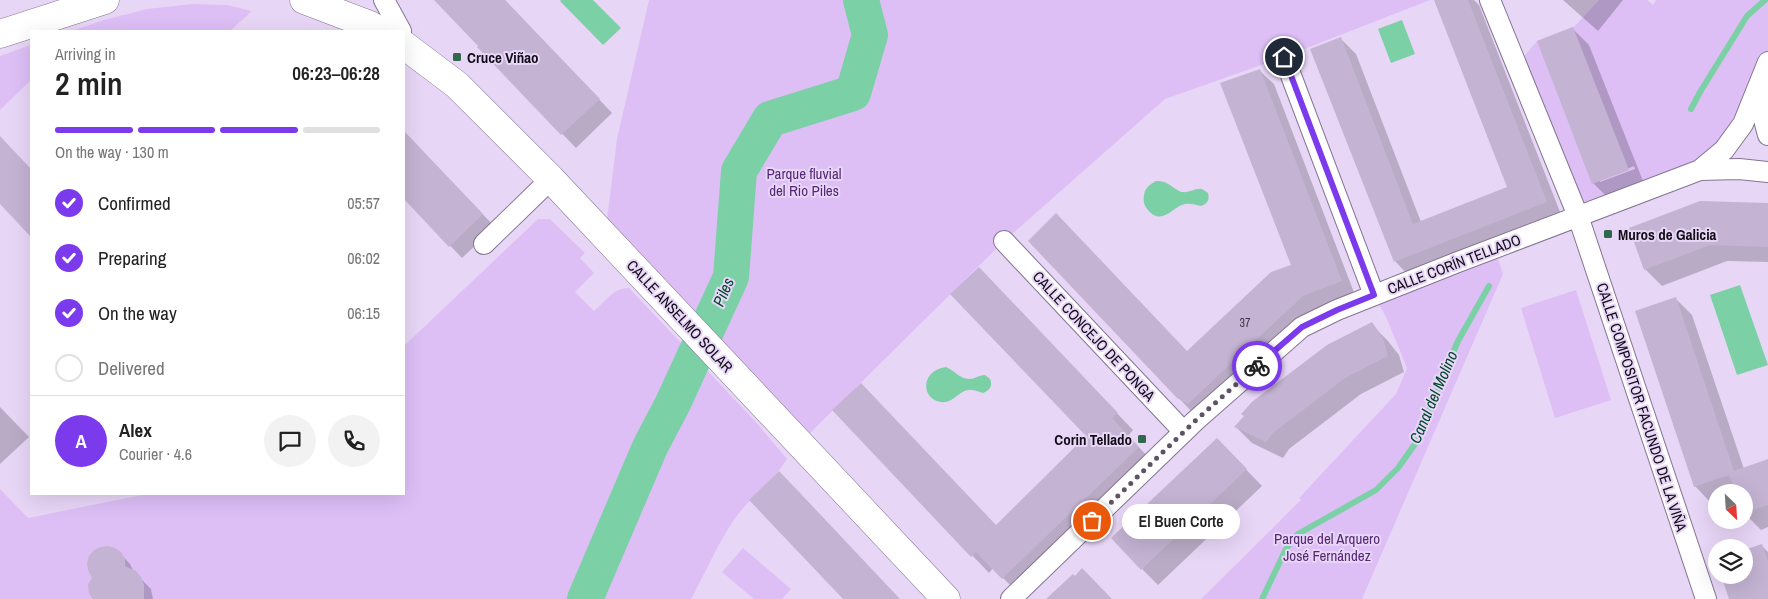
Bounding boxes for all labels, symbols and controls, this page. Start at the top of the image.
pin [1263,36,1305,78]
text: Arriving in [55,43,116,65]
icon: home [1270,43,1298,71]
place label: Cruce Viñao [467,47,539,68]
marker: Cruce Viñao [451,51,463,63]
text: 06:23–06:28 [292,60,380,86]
text: 2 min [55,62,123,105]
text: On the way · 130 m [55,141,169,163]
park label: Parque fluvial del Rio Piles [766,163,842,201]
icon: check [55,189,83,217]
text: Confirmed [98,190,171,216]
text: 05:57 [347,192,380,214]
place label: Muros de Galicia [1618,224,1717,245]
marker: Muros de Galicia [1602,228,1614,240]
street label: CALLE CORÍN TELLADO [1384,229,1524,299]
icon: check [55,244,83,272]
text: Preparing [98,245,166,271]
text: 06:02 [347,247,380,269]
street label: CALLE ANSELMO SOLAR [622,255,738,377]
street label: CALLE CONCEJO DE PONGA [1028,266,1160,406]
water label: Piles [707,274,739,310]
street label: CALLE COMPOSITOR FACUNDO DE LA VIÑA [1592,280,1692,535]
icon: check [55,299,83,327]
text: On the way [98,300,177,326]
text: 06:15 [347,302,380,324]
house number: 37 [1240,315,1251,331]
courier [1232,341,1282,391]
water label: Canal del Molino [1404,347,1462,447]
icon: bike [1243,352,1271,380]
text: Delivered [98,355,165,381]
button: chat [264,415,316,467]
button: phone [328,415,380,467]
text: Alex [119,417,152,443]
text: A [75,428,87,454]
place label: Corin Tellado [1054,429,1132,450]
marker: Corin Tellado [1136,433,1148,445]
text: Courier · 4.6 [119,443,192,465]
north arrow [1708,484,1752,529]
map controls [1708,484,1753,584]
pin [1071,500,1113,542]
callout: El Buen Corte [1122,504,1240,538]
icon: bag [1078,507,1106,535]
text: El Buen Corte [1138,510,1224,532]
park label: Parque del Arquero José Fernández [1274,528,1380,566]
button: layers [1708,539,1753,584]

